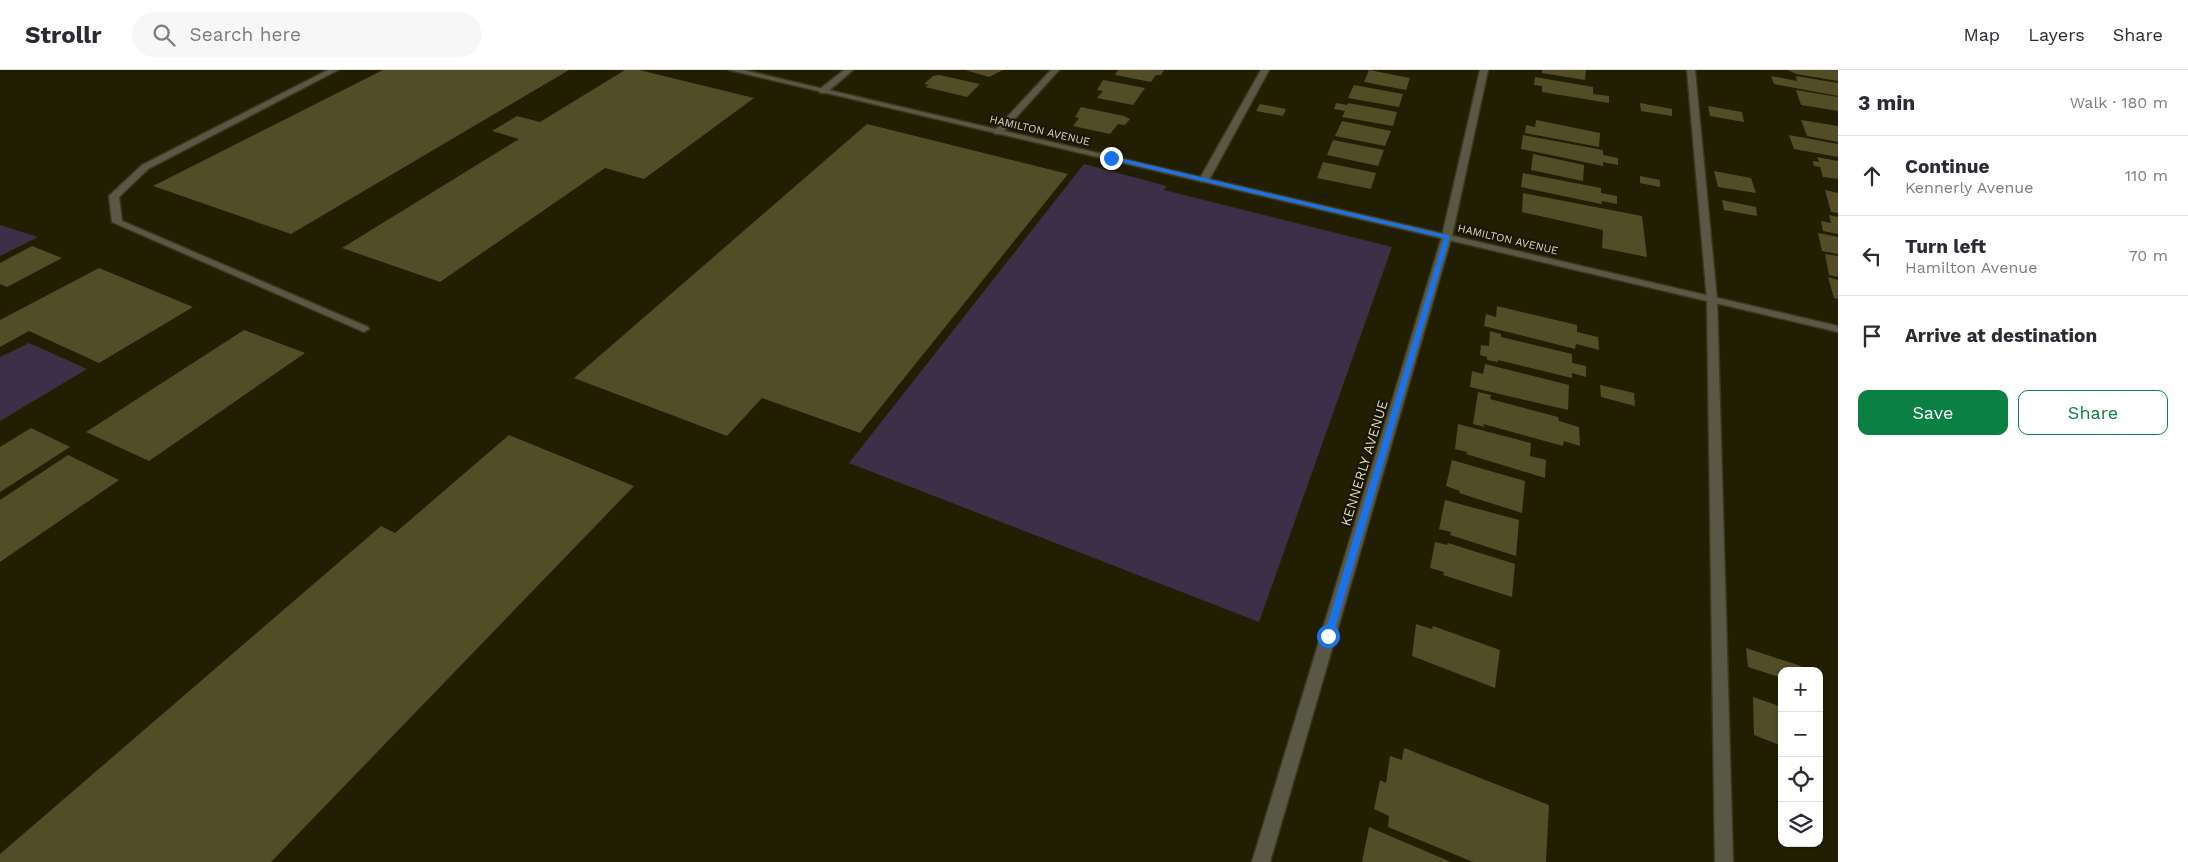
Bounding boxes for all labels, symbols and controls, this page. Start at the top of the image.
search box [132,12,482,57]
text: Strollr [25,21,102,49]
icon: search [150,21,178,49]
text: Search here [190,23,301,46]
text: Map [1963,24,2000,45]
text: Layers [2028,24,2085,45]
text: Share [2113,24,2163,45]
text: 3 min [1858,90,1915,115]
text: Walk · 180 m [2070,93,2168,112]
street label: HAMILTON AVENUE [988,113,1091,148]
route end [1100,147,1123,170]
text: Continue [1905,155,1989,178]
icon: ahead [1858,162,1886,190]
text: 110 m [2125,166,2168,185]
text: Kennerly Avenue [1905,178,2033,197]
street label: HAMILTON AVENUE [1456,222,1559,257]
text: Turn left [1905,235,1986,258]
icon: left [1858,242,1886,270]
text: 70 m [2129,246,2168,265]
text: Hamilton Avenue [1905,258,2037,277]
icon: arrive [1858,322,1886,350]
text: Arrive at destination [1905,324,2097,347]
button: Save [1858,390,2008,435]
button: Share [2018,390,2168,435]
street label: KENNERLY AVENUE [1337,398,1391,528]
route start [1317,625,1340,648]
map controls [1778,667,1823,847]
button: + [1778,667,1823,712]
button: − [1778,712,1823,757]
button: locate [1778,757,1823,802]
button: layers [1778,802,1823,847]

